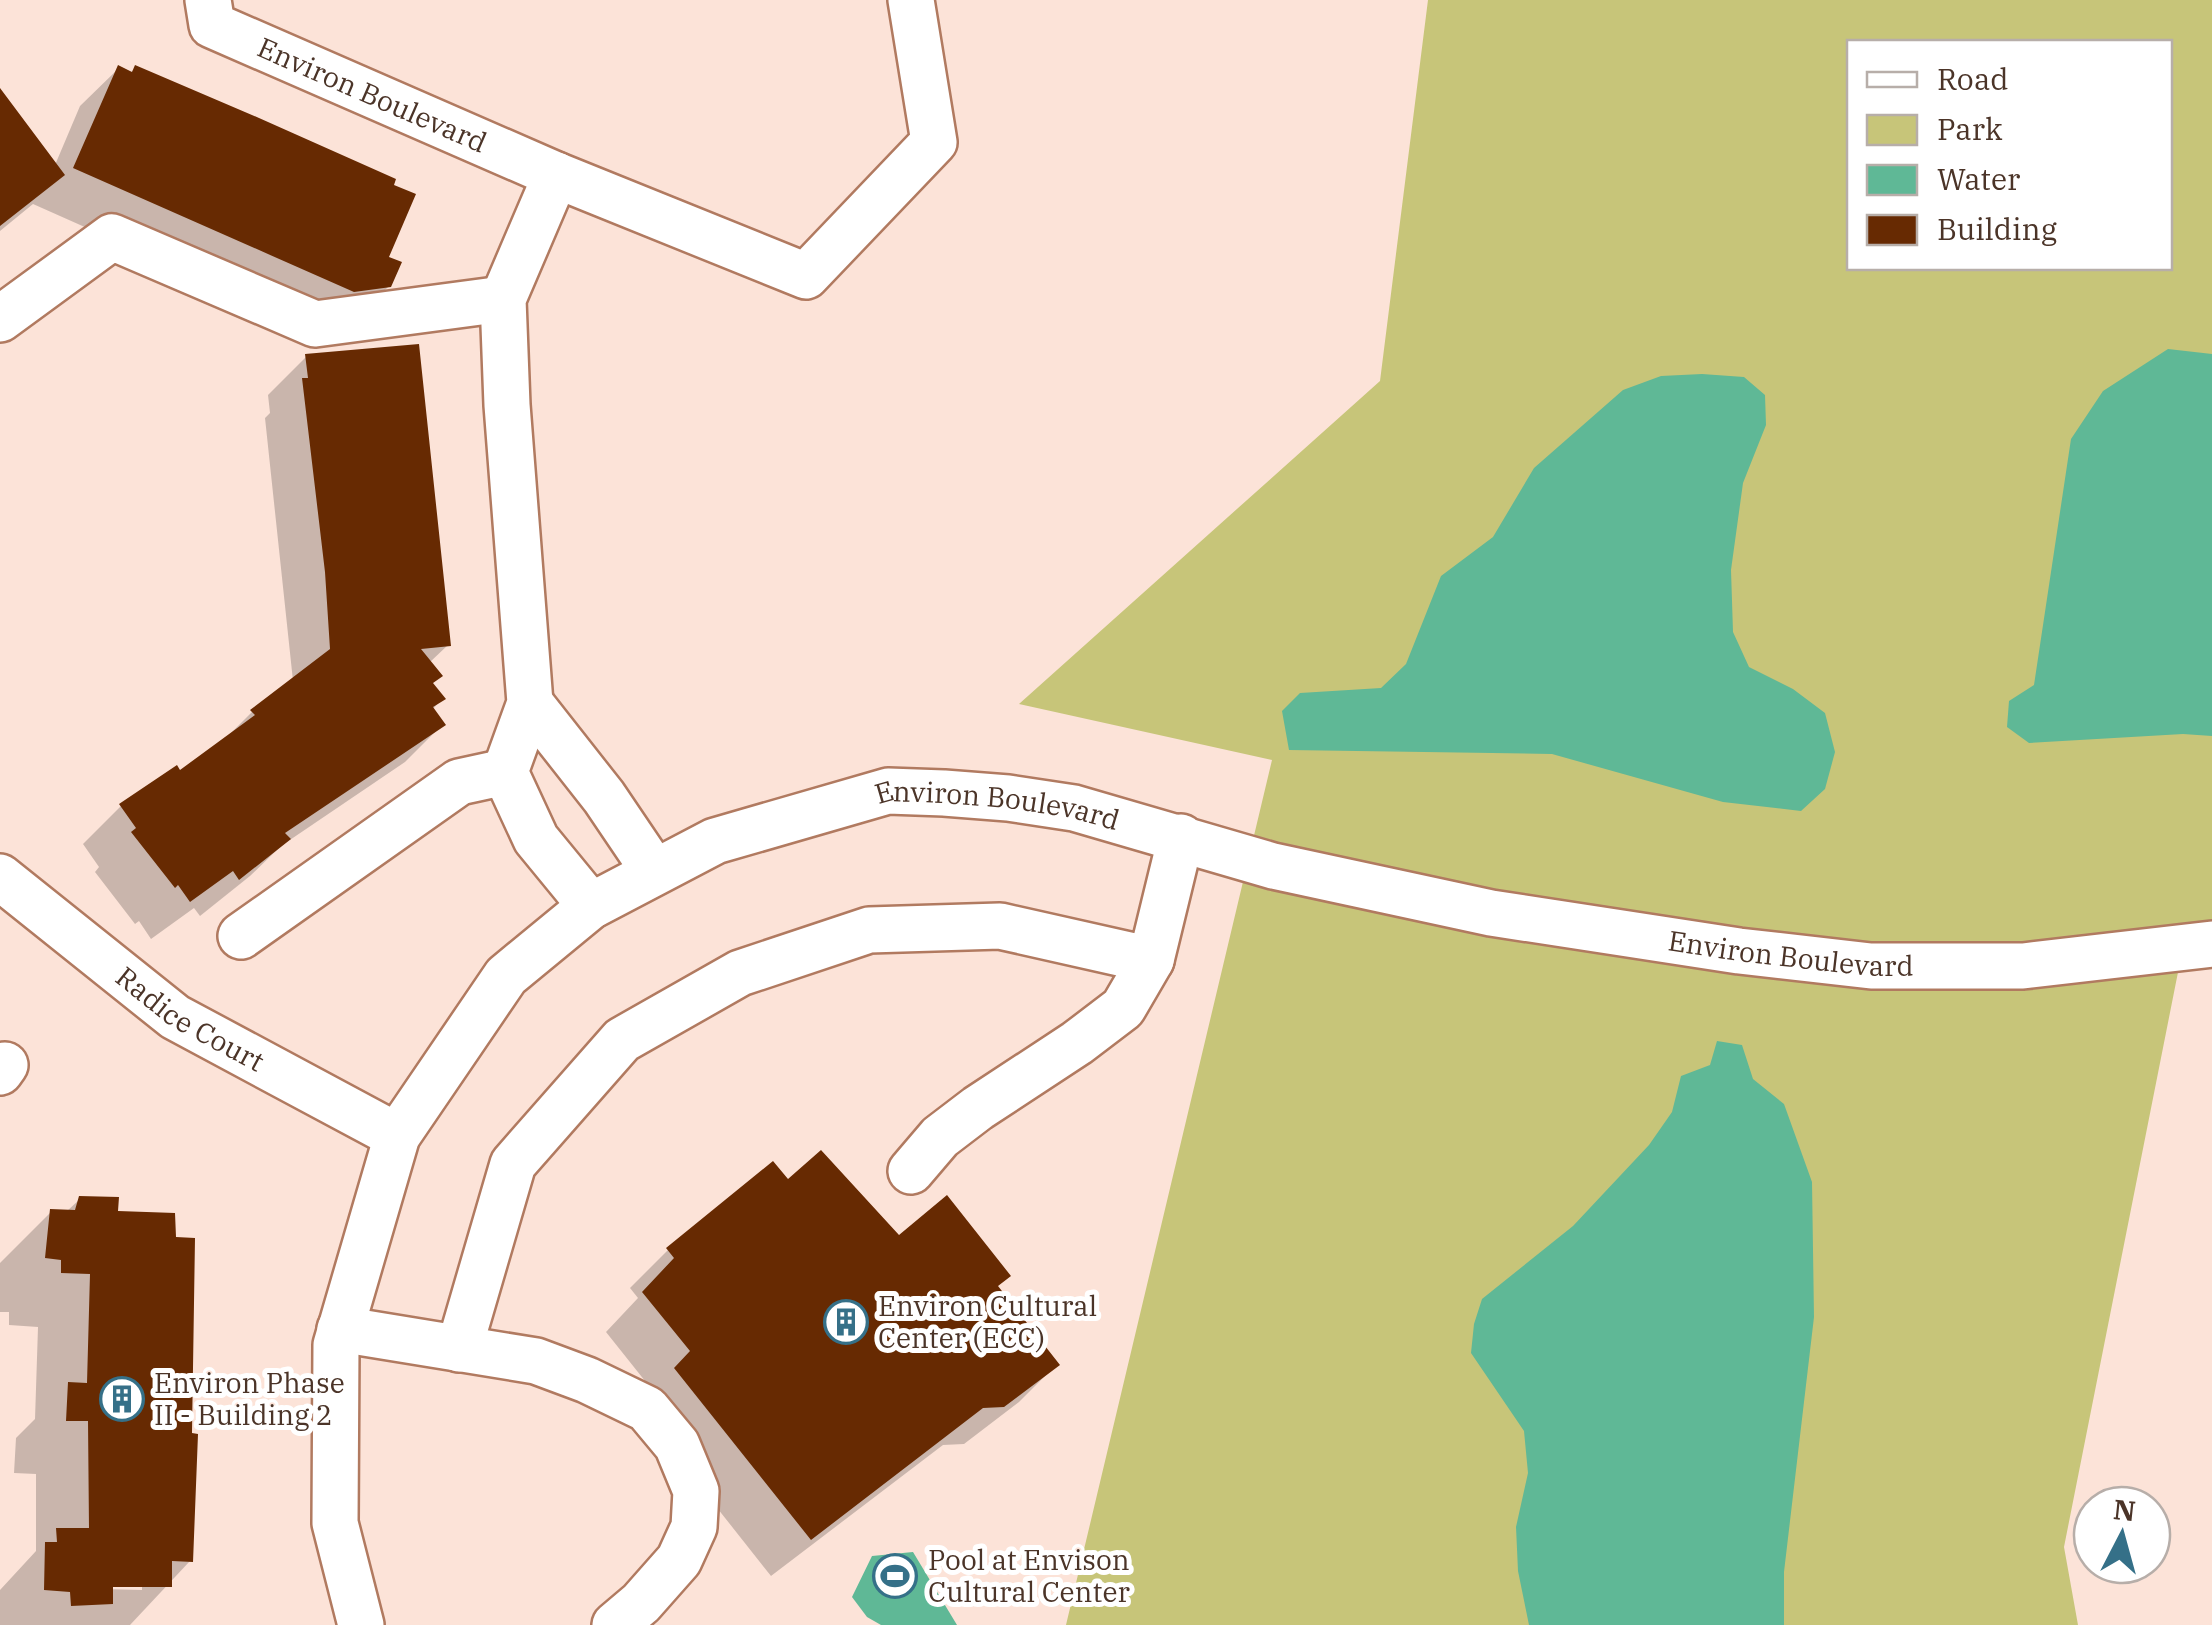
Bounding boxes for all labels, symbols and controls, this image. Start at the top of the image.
street label: Environ Boulevard [252,28,493,161]
legend [1847,40,2172,270]
text: Road [1937,59,2009,98]
text: Park [1937,109,2003,148]
text: Water [1937,159,2020,198]
text: Building [1937,209,2057,248]
street label: Environ Boulevard [870,771,1124,838]
street label: Environ Boulevard [1666,921,1913,984]
street label: Radice Court [109,958,271,1079]
place label: Environ Cultural Center (ECC) [878,1287,1097,1356]
building icon: Environ Cultural Center (ECC) [823,1299,869,1345]
place label: Environ Phase II - Building 2 [154,1364,345,1433]
building icon: Environ Phase II - Building 2 [99,1376,145,1422]
north arrow [2072,1485,2172,1585]
text: N [2112,1490,2138,1529]
place label: Pool at Envison Cultural Center [928,1541,1130,1610]
sports icon: Pool at Envison Cultural Center [872,1553,918,1599]

